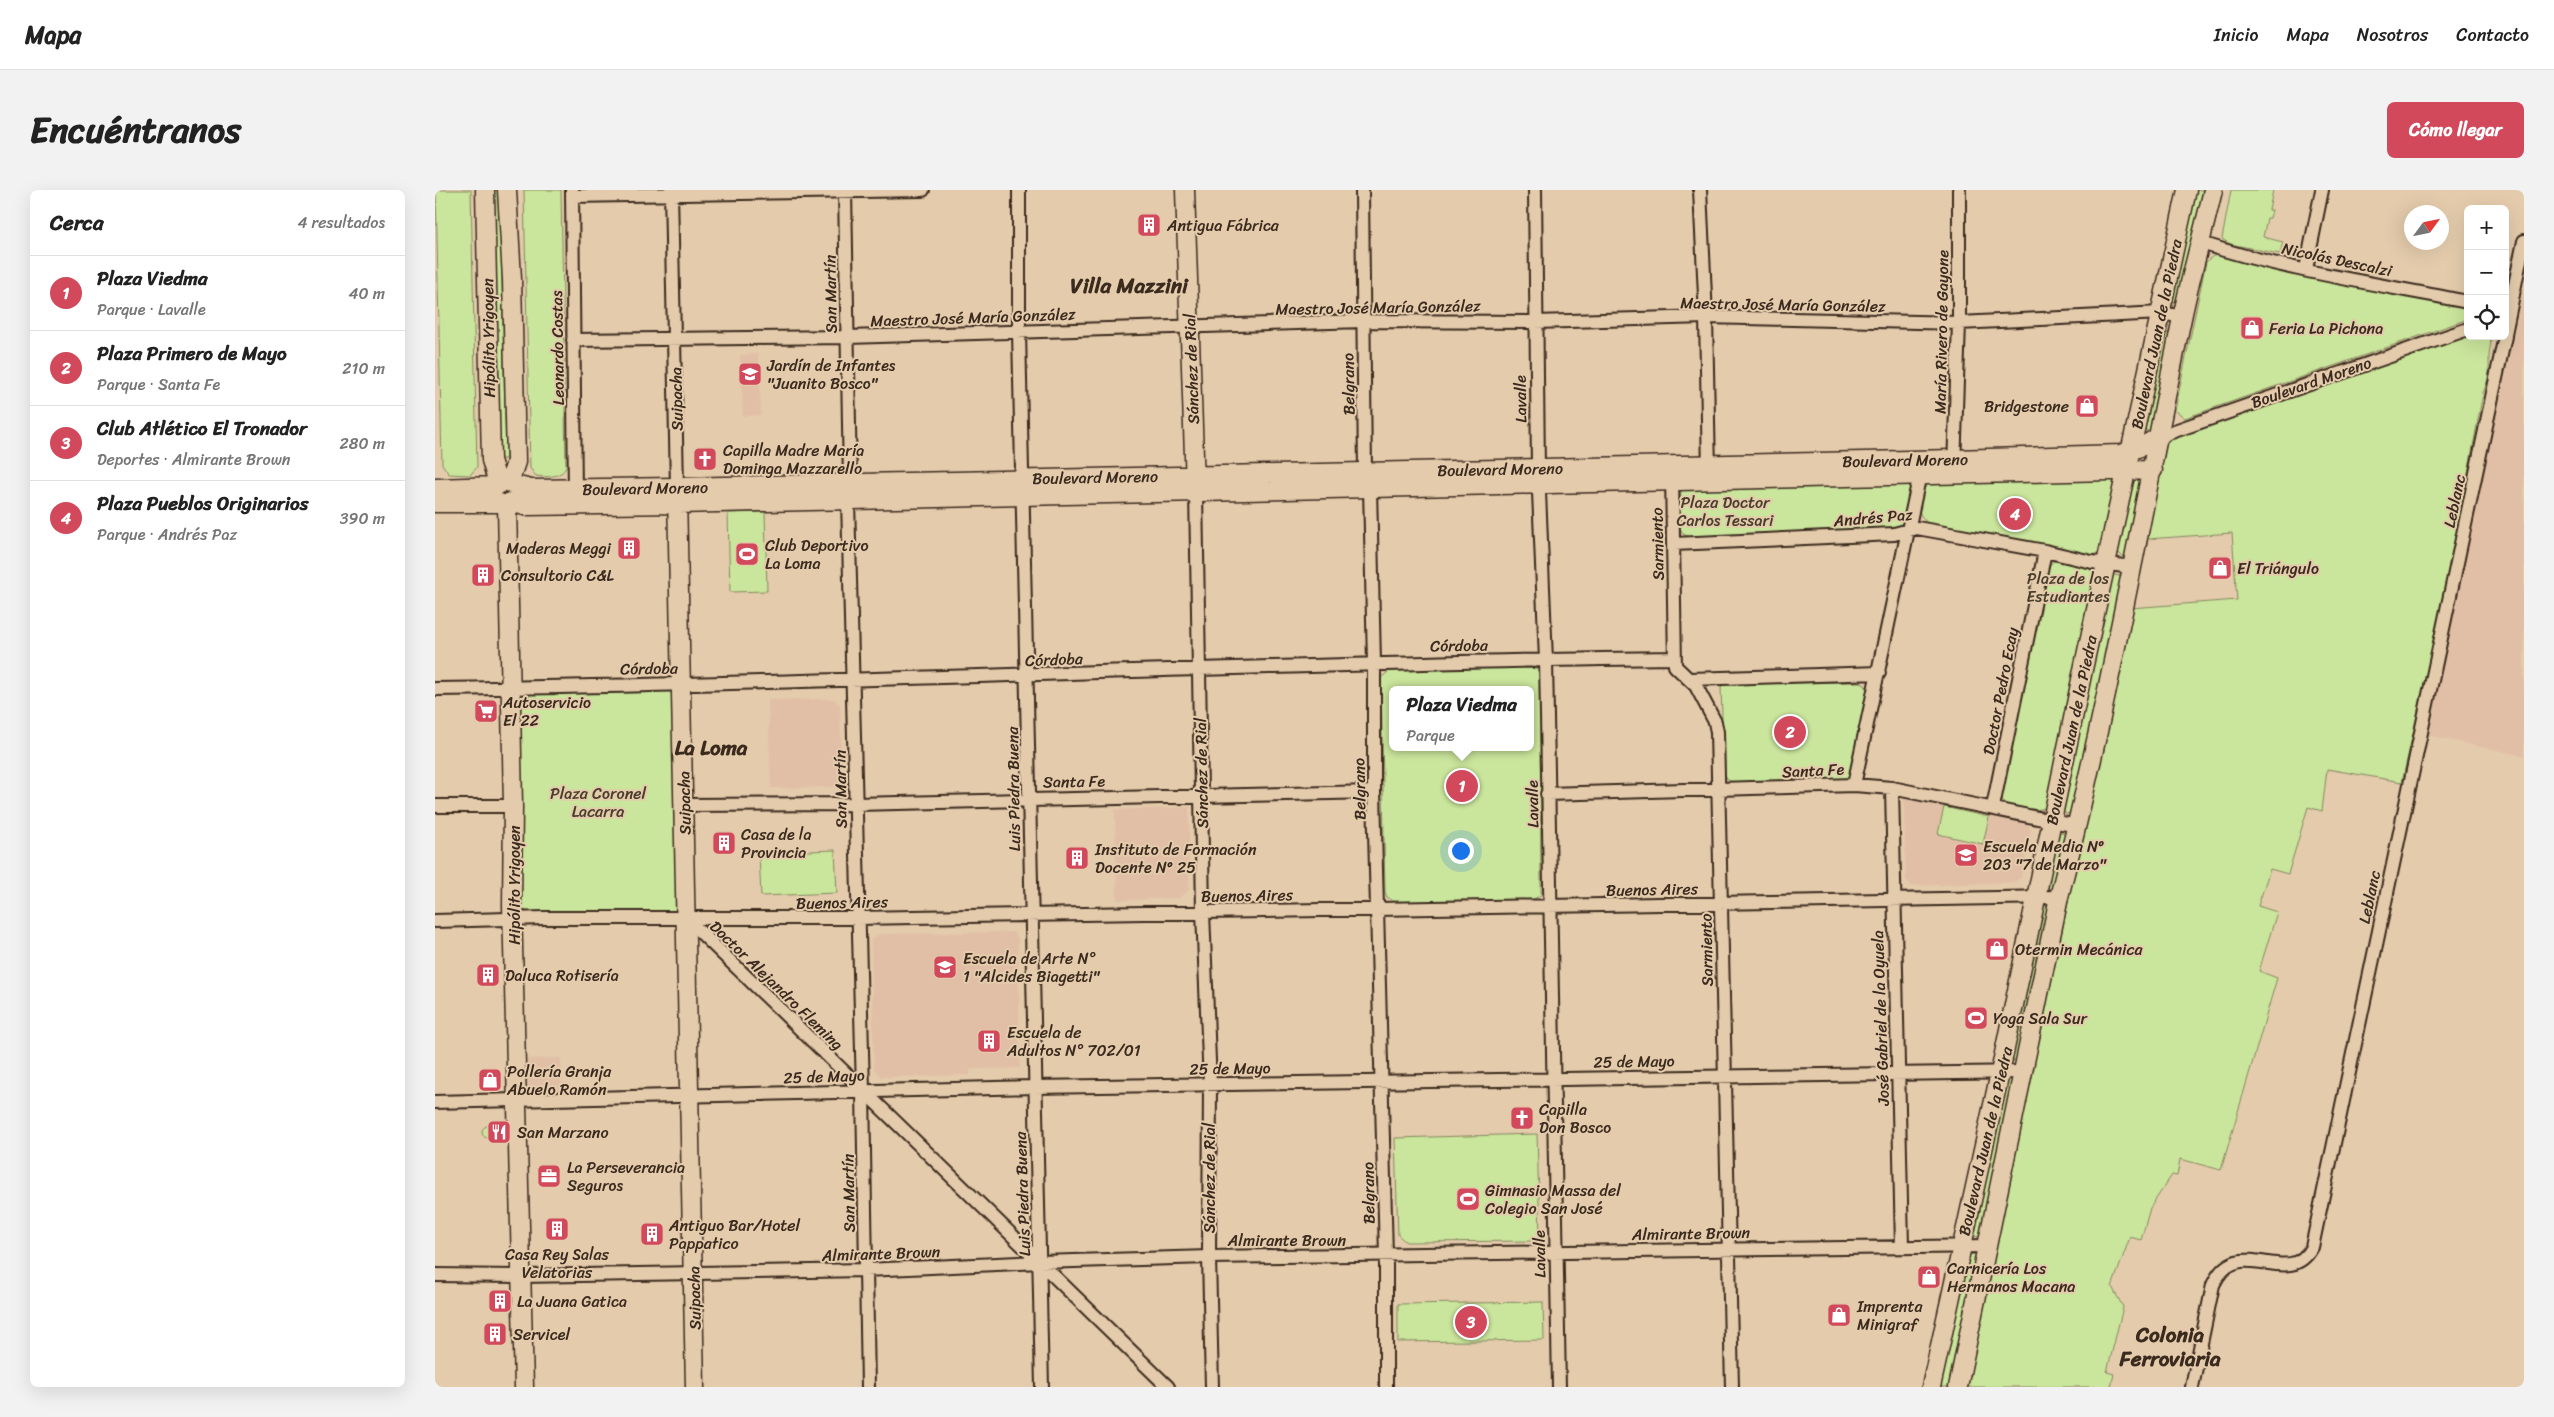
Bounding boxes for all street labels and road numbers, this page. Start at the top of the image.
street label: Nicolás Descalzi [2279,234,2395,285]
street label: Boulevard Juan de la Piedra [2122,235,2191,432]
street label: María Rivero de Gayone [1926,249,1957,414]
street label: San Martín [815,254,846,334]
street label: Hipólito Yrigoyen [473,278,504,398]
street label: Maestro José María González [1680,288,1886,321]
street label: Leonardo Costas [542,290,573,406]
street label: Maestro José María González [1275,291,1481,324]
street label: Maestro José María González [870,299,1077,336]
street label: Sánchez de Rial [1175,313,1208,425]
street label: Boulevard Moreno [2247,348,2375,417]
street label: Belgrano [1333,353,1364,415]
street label: Suipacha [661,367,692,431]
street label: Lavalle [1506,375,1535,423]
street label: Boulevard Moreno [1842,445,1968,476]
street label: Boulevard Moreno [1437,454,1563,485]
street label: Boulevard Moreno [1032,462,1158,493]
street label: Leblanc [2435,472,2474,530]
street label: Boulevard Moreno [582,473,708,504]
street label: Andrés Paz [1831,500,1914,535]
street label: Sarmiento [1642,507,1673,581]
street label: Doctor Pedro Ecay [1974,624,2027,757]
street label: Córdoba [1430,630,1489,661]
street label: Boulevard Juan de la Piedra [2037,631,2106,828]
street label: Córdoba [1025,644,1084,675]
street label: Córdoba [620,653,679,684]
street label: Sánchez de Rial [1186,717,1217,829]
street label: Luis Piedra Buena [998,725,1029,852]
street label: San Martín [825,749,856,829]
street label: Santa Fe [1781,754,1845,787]
street label: Belgrano [1344,758,1375,820]
street label: Santa Fe [1043,766,1106,797]
street label: Suipacha [669,771,700,835]
street label: Lavalle [1518,780,1547,828]
street label: Hipólito Yrigoyen [500,825,529,945]
street label: Leblanc [2350,868,2389,926]
street label: Buenos Aires [1606,874,1699,905]
street label: Buenos Aires [1201,880,1294,911]
street label: Buenos Aires [796,887,889,918]
street label: Doctor Alejandro Fleming [703,913,851,1058]
street label: Sarmiento [1691,913,1722,987]
street label: José Gabriel de la Oyuela [1863,930,1898,1107]
street label: Boulevard Juan de la Piedra [1950,1043,2022,1239]
street label: 25 de Mayo [1593,1046,1675,1077]
street label: 25 de Mayo [1189,1053,1271,1084]
street label: 25 de Mayo [783,1061,865,1092]
street label: Sánchez de Rial [1195,1122,1224,1233]
street label: Luis Piedra Buena [1006,1130,1039,1257]
street label: San Martín [833,1153,864,1233]
street label: Belgrano [1353,1162,1384,1224]
street label: Almirante Brown [1631,1218,1751,1249]
street label: Almirante Brown [1227,1226,1347,1255]
street label: Lavalle [1525,1230,1554,1278]
street label: Almirante Brown [820,1237,941,1270]
street label: Suipacha [679,1266,710,1330]

